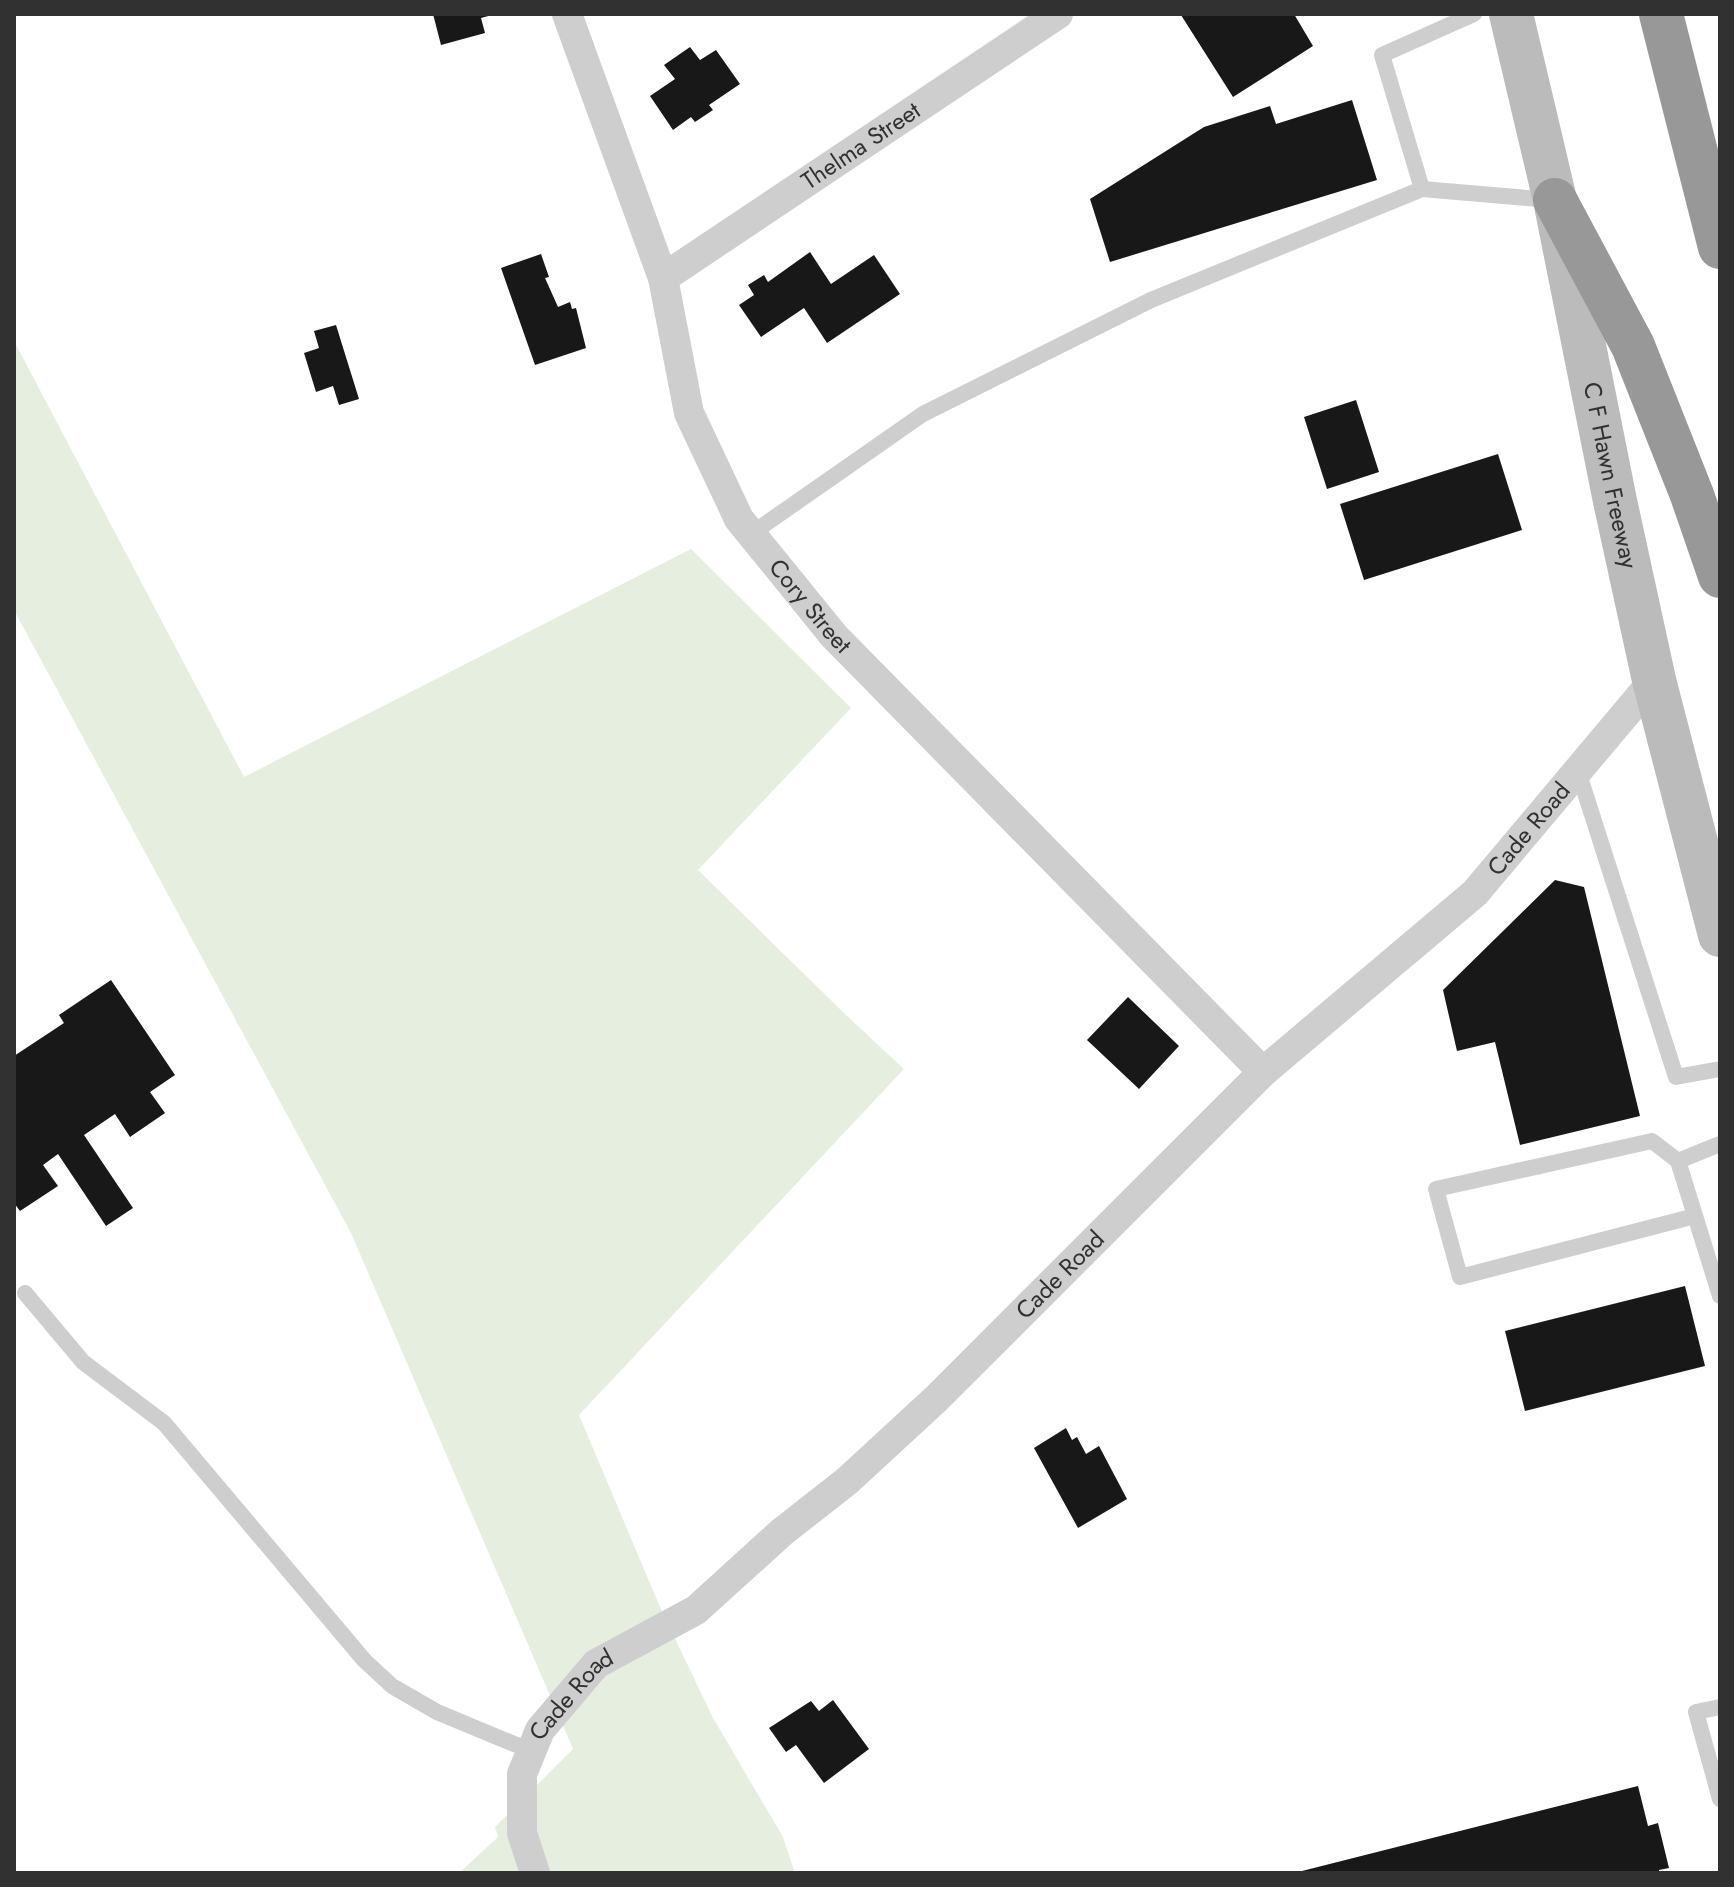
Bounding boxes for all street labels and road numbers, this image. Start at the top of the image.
street label: Thelma Street [794,93,927,198]
street label: C F Hawn Freeway [1575,379,1647,572]
street label: Cory Street [761,551,860,661]
street label: Cade Road [1479,774,1578,883]
street label: Cade Road [1007,1222,1112,1327]
street label: Cade Road [520,1640,619,1745]

